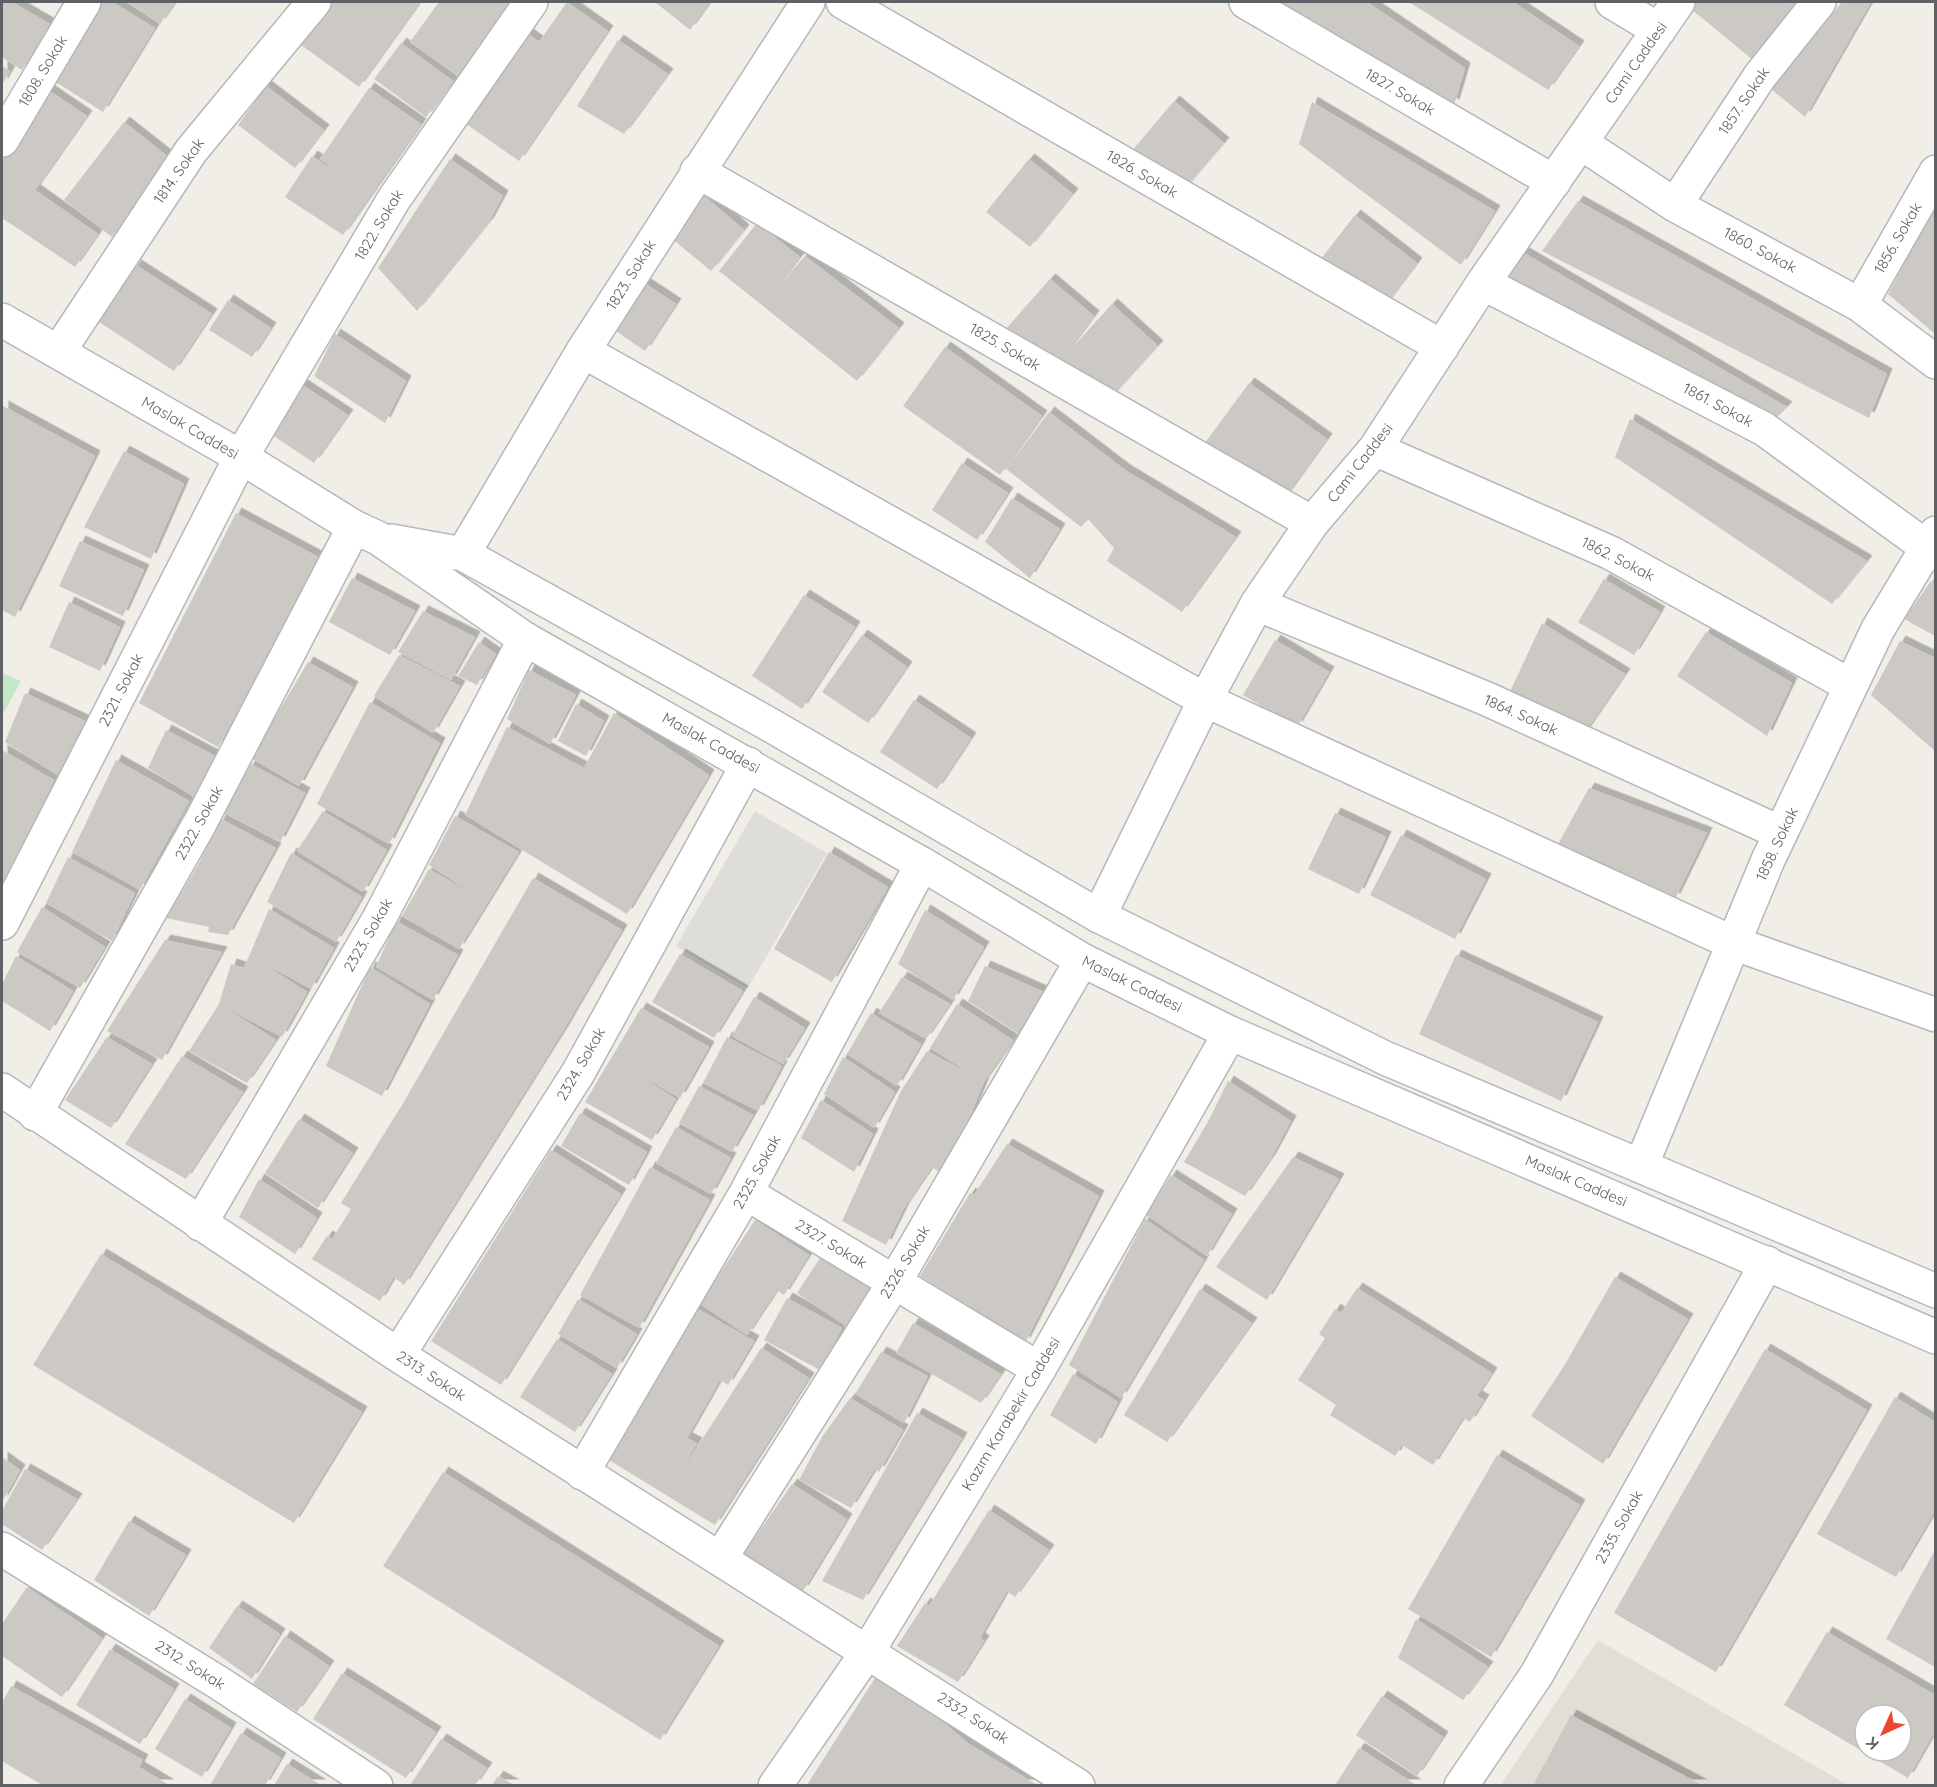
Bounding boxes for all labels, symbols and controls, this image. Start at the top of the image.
street label: Cami Caddesi [1600,18,1671,107]
street label: 1808. Sokak [14,32,71,110]
street label: 1857. Sokak [1714,63,1773,138]
street label: 1827. Sokak [1362,64,1439,119]
street label: 1814. Sokak [149,134,208,207]
street label: 1826. Sokak [1103,145,1181,202]
street label: 1822. Sokak [350,186,407,264]
street label: 1856. Sokak [1870,199,1926,277]
street label: 1860. Sokak [1720,222,1800,277]
street label: 1823. Sokak [602,236,660,313]
street label: 1825. Sokak [966,319,1044,375]
street label: 1861. Sokak [1680,378,1757,431]
street label: Maslak Caddesi [138,392,242,463]
street label: Cami Caddesi [1323,419,1397,506]
street label: 1862. Sokak [1579,532,1658,585]
street label: 2321. Sokak [94,650,147,729]
street label: 1864. Sokak [1481,690,1561,739]
street label: Maslak Caddesi [659,708,764,777]
street label: 2322. Sokak [170,782,227,863]
street label: 1858. Sokak [1751,804,1802,884]
street label: 2323. Sokak [339,895,396,975]
street label: Maslak Caddesi [1079,951,1185,1016]
street label: 2324. Sokak [552,1024,609,1104]
street label: 2325. Sokak [728,1131,785,1212]
street label: Maslak Caddesi [1522,1151,1630,1211]
street label: 2327. Sokak [792,1215,871,1272]
street label: 2326. Sokak [875,1222,934,1302]
street label: Kazım Karabekir Caddesi [957,1334,1064,1494]
street label: 2313. Sokak [393,1346,470,1405]
street label: 2335. Sokak [1591,1487,1647,1567]
street label: 2312. Sokak [152,1635,229,1694]
street label: 2332. Sokak [934,1687,1013,1748]
north arrow [1853,1703,1913,1763]
text: K [1862,1733,1883,1754]

